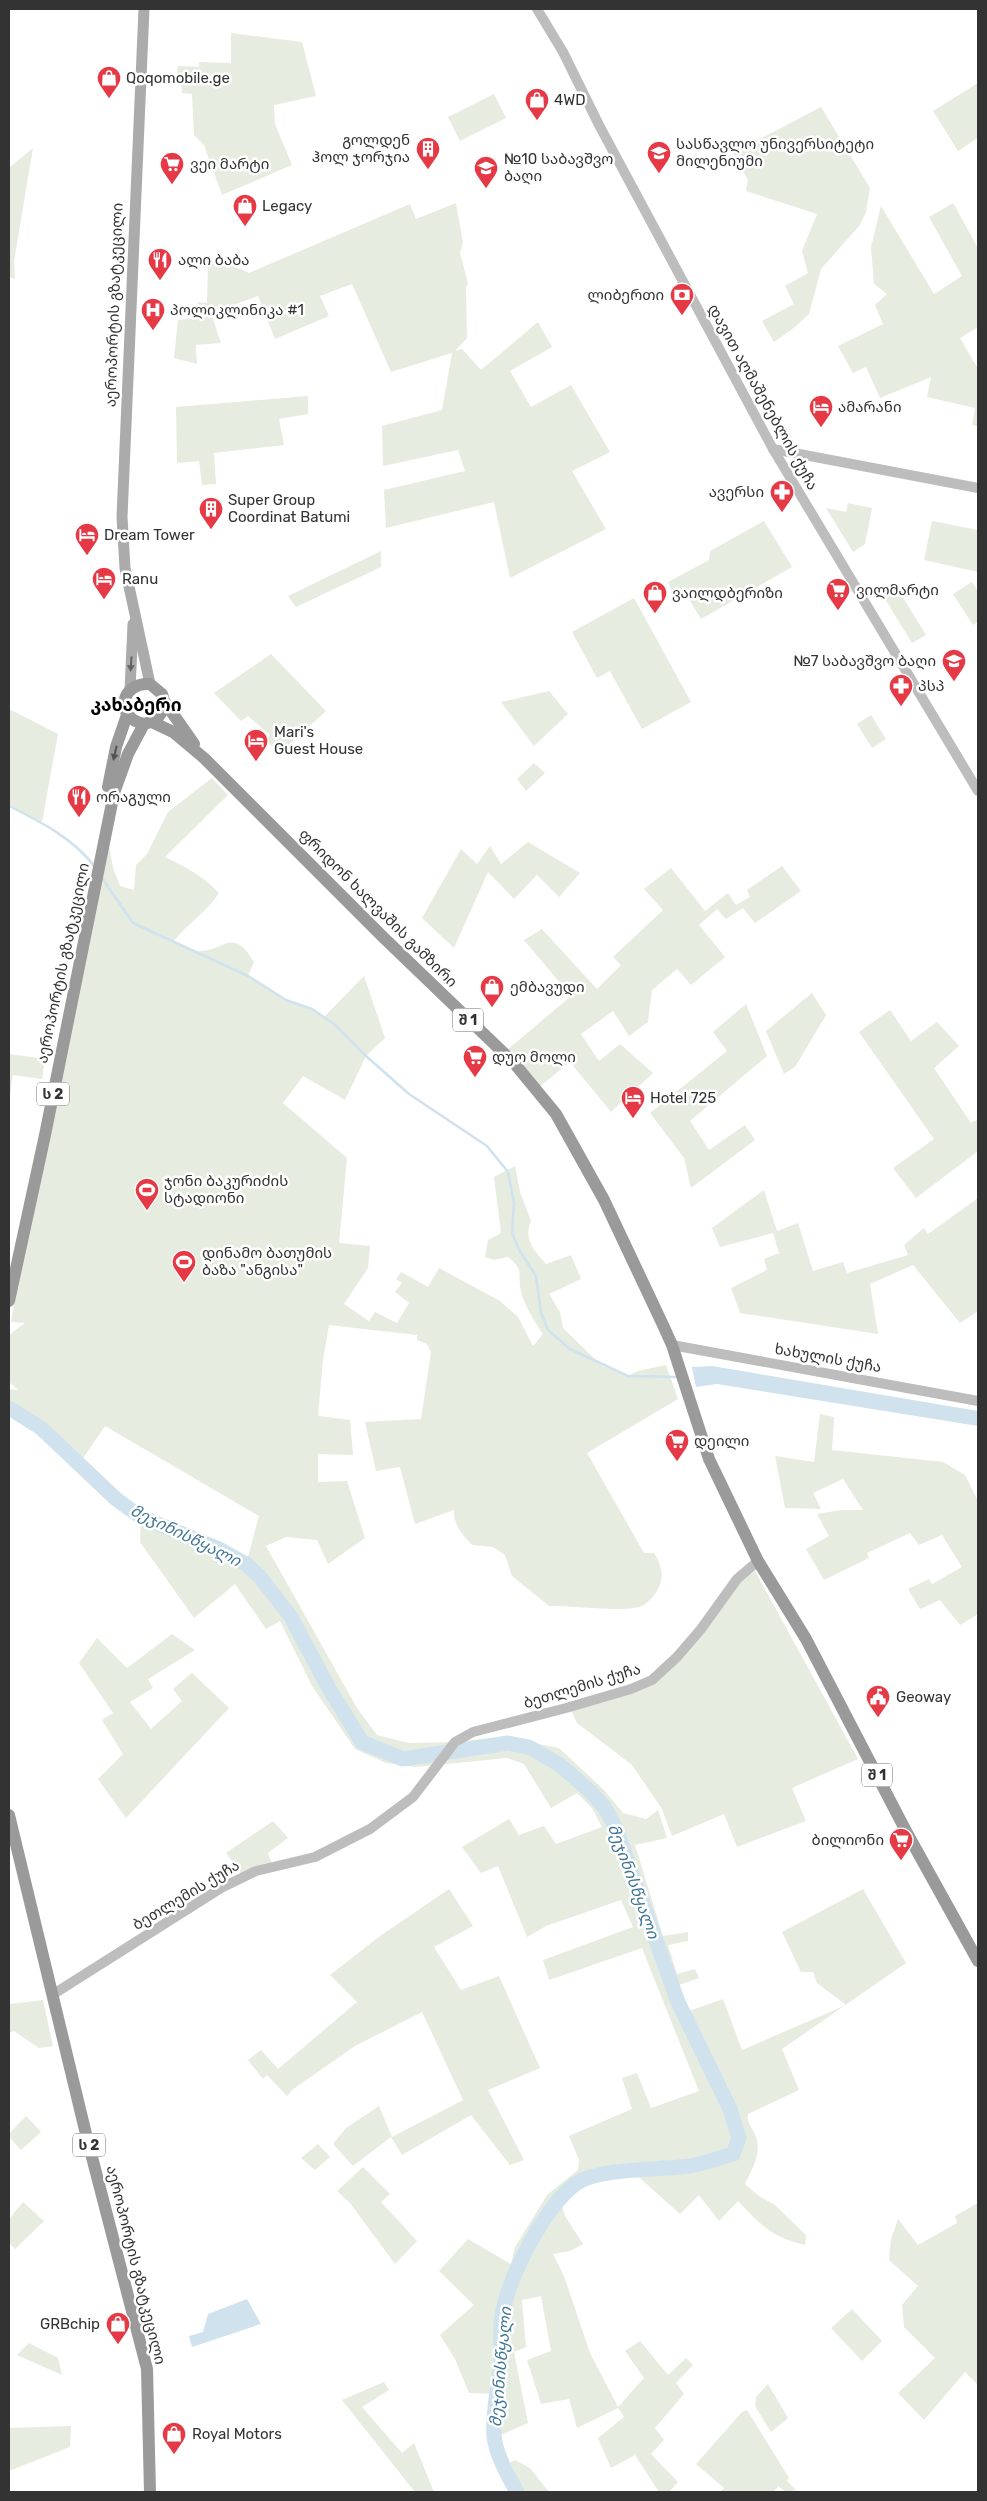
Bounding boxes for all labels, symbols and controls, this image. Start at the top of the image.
shop icon: Qoqomobile.ge [96,65,122,99]
place label: Qoqomobile.ge [126,69,230,87]
shop icon: 4WD [524,87,550,121]
place label: 4WD [554,91,586,109]
place label: გოლდენ ჰოლ ჯორჯია [312,131,410,166]
place label: სასწავლო უნივერსიტეტი მილენიუმი [676,135,874,170]
building icon: გოლდენ ჰოლ ჯორჯია [415,136,441,170]
school or university icon: სასწავლო უნივერსიტეტი მილენიუმი [646,140,672,174]
place label: №10 საბავშვო ბაღი [504,150,613,185]
supermarket icon: ვეი მარტი [159,151,185,185]
place label: ვეი მარტი [190,155,269,173]
school or university icon: №10 საბავშვო ბაღი [473,155,499,189]
shop icon: Legacy [232,193,258,227]
place label: Legacy [262,197,312,215]
street label: აეროპორტის გზატკეცილი [101,203,127,407]
restaurant icon: ალი ბაბა [147,247,173,281]
place label: ალი ბაბა [178,251,250,269]
bank icon: ლიბერთი [669,282,695,316]
place label: ლიბერთი [587,286,664,304]
hospital icon: პოლიკლინიკა #1 [140,297,166,331]
place label: პოლიკლინიკა #1 [170,301,304,319]
street label: დავით აღმაშენებლის ქუჩა [704,301,822,493]
hotel icon: ამარანი [808,394,834,428]
place label: ამარანი [838,398,902,416]
pharmacy icon: ავერსი [769,479,795,513]
place label: ავერსი [709,483,764,501]
place label: Super Group Coordinat Batumi [228,491,350,526]
building icon: Super Group Coordinat Batumi [198,496,224,530]
hotel icon: Dream Tower [74,522,100,556]
place label: Dream Tower [104,526,195,544]
hotel icon: Ranu [91,566,117,600]
place label: Ranu [122,570,158,588]
supermarket icon: ვილმარტი [825,577,851,611]
shop icon: ვაილდბერიზი [642,580,668,614]
place label: ვილმარტი [856,581,939,599]
place label: ვაილდბერიზი [672,584,783,602]
school or university icon: №7 საბავშვო ბაღი [941,648,967,682]
place label: №7 საბავშვო ბაღი [794,652,936,670]
one-way arrow [127,656,135,672]
pharmacy icon: პსპ [888,673,914,707]
place label: პსპ [918,677,944,695]
district label: კახაბერი [90,694,182,716]
place label: Mari's Guest House [274,723,363,758]
hotel icon: Mari's Guest House [243,728,269,762]
one-way arrow [111,745,119,760]
restaurant icon: ორაგული [66,784,92,818]
place label: ორაგული [96,788,171,806]
street label: ფრიდონ ხალვაშის გამზირი [295,825,461,991]
street label: აეროპორტის გზატკეცილი [33,861,93,1065]
shop icon: ემბავუდი [479,974,505,1008]
place label: ემბავუდი [510,978,585,996]
road number: შ 1 [453,1008,483,1032]
supermarket icon: დუო მოლი [462,1044,488,1078]
place label: დუო მოლი [492,1048,576,1066]
road number: ს 2 [37,1082,69,1106]
hotel icon: Hotel 725 [620,1085,646,1119]
place label: Hotel 725 [650,1089,716,1107]
place label: ჯონი ბაკურიძის სტადიონი [164,1172,288,1207]
sports icon: ჯონი ბაკურიძის სტადიონი [134,1177,160,1211]
place label: დინამო ბათუმის ბაზა "ანგისა" [202,1244,332,1279]
sports icon: დინამო ბათუმის ბაზა "ანგისა" [171,1249,197,1283]
street label: ხახულის ქუჩა [773,1340,883,1376]
supermarket icon: დეილი [664,1428,690,1462]
place label: დეილი [694,1432,749,1450]
water label: მეჯინისწყალი [128,1501,245,1571]
street label: ბეთლემის ქუჩა [521,1660,643,1712]
public building icon: Geoway [865,1684,891,1718]
place label: Geoway [896,1688,951,1706]
road number: შ 1 [862,1764,892,1786]
water label: მეჯინისწყალი [604,1821,663,1942]
supermarket icon: ბილიონი [888,1827,914,1861]
place label: ბილიონი [812,1831,884,1849]
street label: ბეთლემის ქუჩა [129,1856,243,1934]
road number: ს 2 [73,2134,105,2156]
street label: აეროპორტის გზატკეცილი [103,2164,169,2366]
water label: მეჯინისწყალი [486,2306,515,2428]
shop icon: GRBchip [105,2311,131,2345]
place label: GRBchip [40,2315,100,2333]
shop icon: Royal Motors [161,2421,187,2455]
place label: Royal Motors [192,2425,282,2443]

